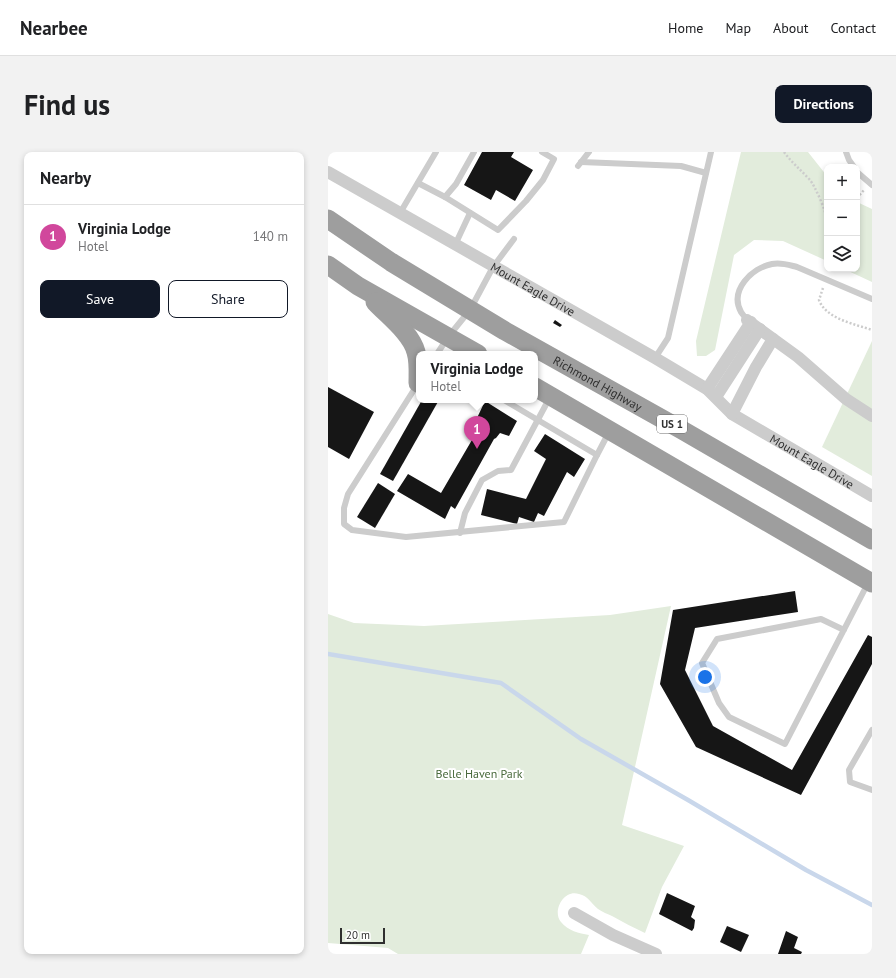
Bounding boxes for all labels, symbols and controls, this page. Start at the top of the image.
text: Nearbee [20,16,88,40]
text: Home [668,19,703,37]
text: Map [725,19,751,37]
text: About [773,19,809,37]
text: Contact [831,19,876,37]
button: Directions [775,85,872,123]
text: Find us [24,86,110,123]
map controls [824,164,860,272]
button: + [824,164,860,200]
text: Nearby [40,167,91,189]
button: − [824,200,860,236]
text: Virginia Lodge [78,219,171,238]
text: 1 [49,228,57,245]
text: 140 m [253,228,288,245]
button: layers [824,236,860,272]
text: Hotel [78,238,108,255]
street label: Mount Eagle Drive [488,259,578,319]
button: Save [40,280,160,318]
button: Share [168,280,288,318]
popup [416,351,538,403]
street label: Richmond Highway [551,352,645,414]
text: Virginia Lodge [431,359,523,378]
text: Hotel [431,378,461,395]
road number: US 1 [657,415,687,433]
pin: 1 [464,416,490,449]
street label: Mount Eagle Drive [767,431,857,491]
your location [695,667,715,687]
park label: Belle Haven Park [435,766,523,781]
scale bar [340,926,385,945]
text: 20 m [346,928,370,942]

